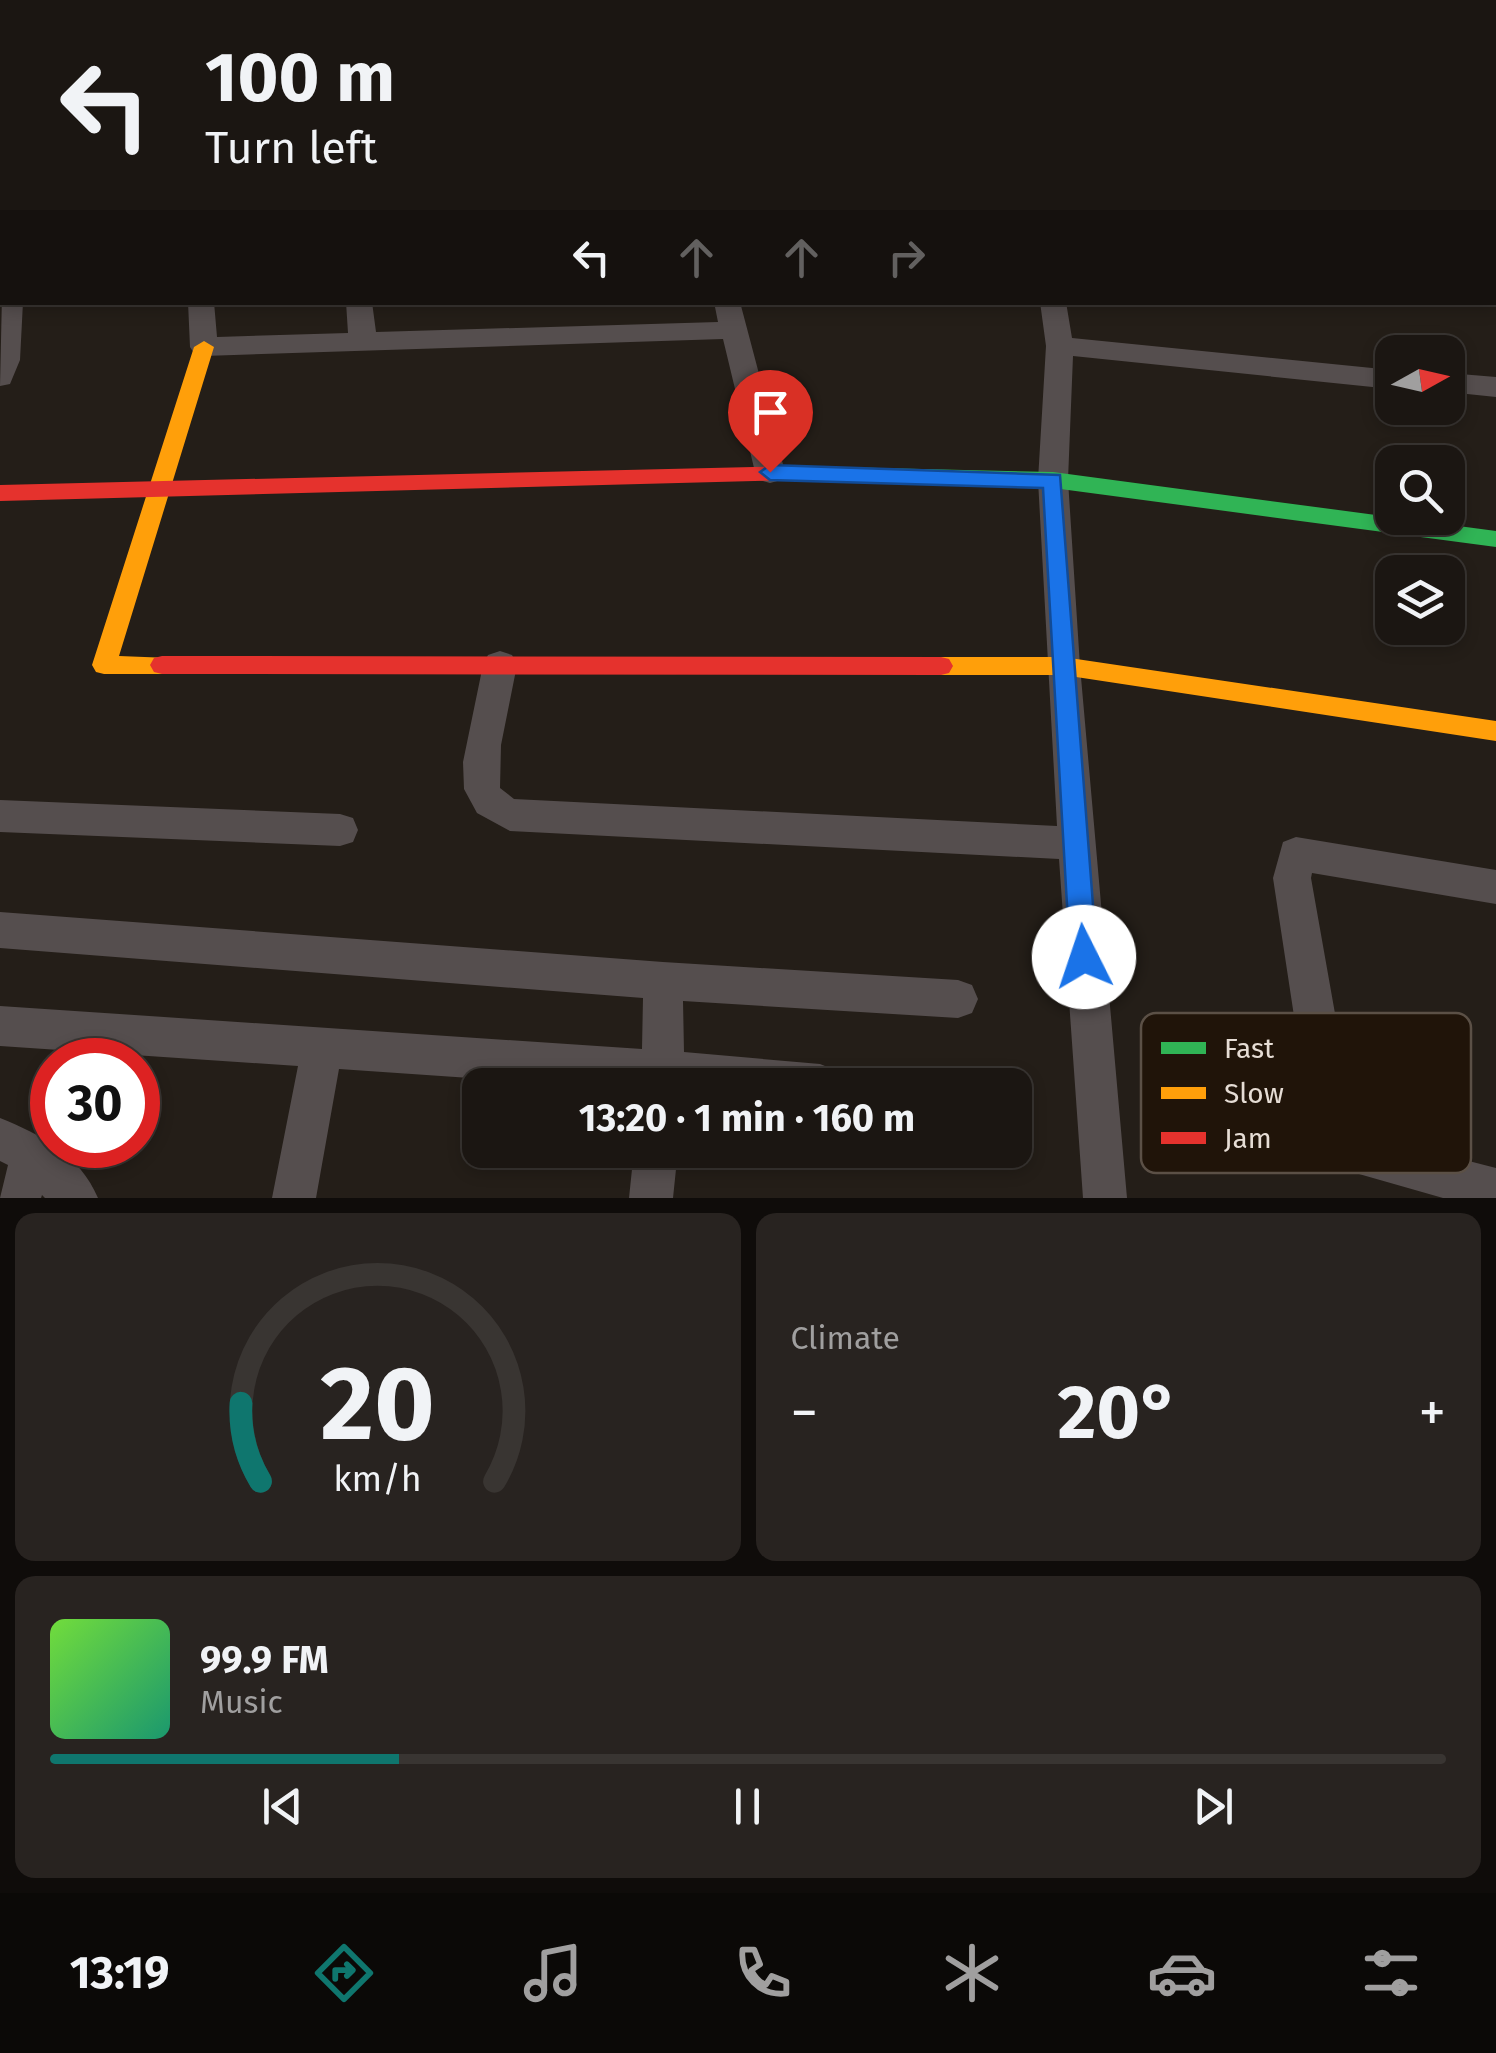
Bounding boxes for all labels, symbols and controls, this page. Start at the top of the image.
text: 100 m [205,36,395,120]
icon: left [40,40,170,170]
text: Turn left [205,121,377,175]
icon: left [564,230,619,285]
icon: ahead [669,230,724,285]
icon: ahead [774,230,829,285]
icon: right [879,230,934,285]
north arrow [1375,335,1465,425]
map controls [1375,335,1465,645]
pin [728,370,813,473]
icon: arrive [743,385,798,440]
button: search [1375,445,1465,535]
button: layers [1375,555,1465,645]
position arrow [1032,905,1136,1009]
legend [1141,1013,1471,1173]
text: Fast [1224,1032,1275,1065]
speed limit sign: 30 [30,1038,160,1168]
text: Slow [1224,1077,1284,1110]
text: 13:20 · 1 min · 160 m [579,1095,915,1141]
text: Jam [1224,1122,1272,1155]
text: Climate [791,1319,900,1357]
text: 20 [320,1342,435,1467]
text: 20° [1057,1368,1179,1458]
text: − [791,1380,818,1446]
text: + [1419,1380,1446,1446]
text: km/h [334,1458,422,1500]
text: 99.9 FM [200,1637,329,1683]
text: Music [200,1683,283,1721]
icon: previous [255,1779,310,1834]
icon: pause [720,1779,775,1834]
icon: next [1186,1779,1241,1834]
icon: directions [309,1938,379,2008]
icon: music [518,1938,588,2008]
icon: phone [728,1938,798,2008]
icon: climate [937,1938,1007,2008]
icon: car [1147,1938,1217,2008]
icon: filters [1356,1938,1426,2008]
text: 13:19 [70,1946,169,2000]

